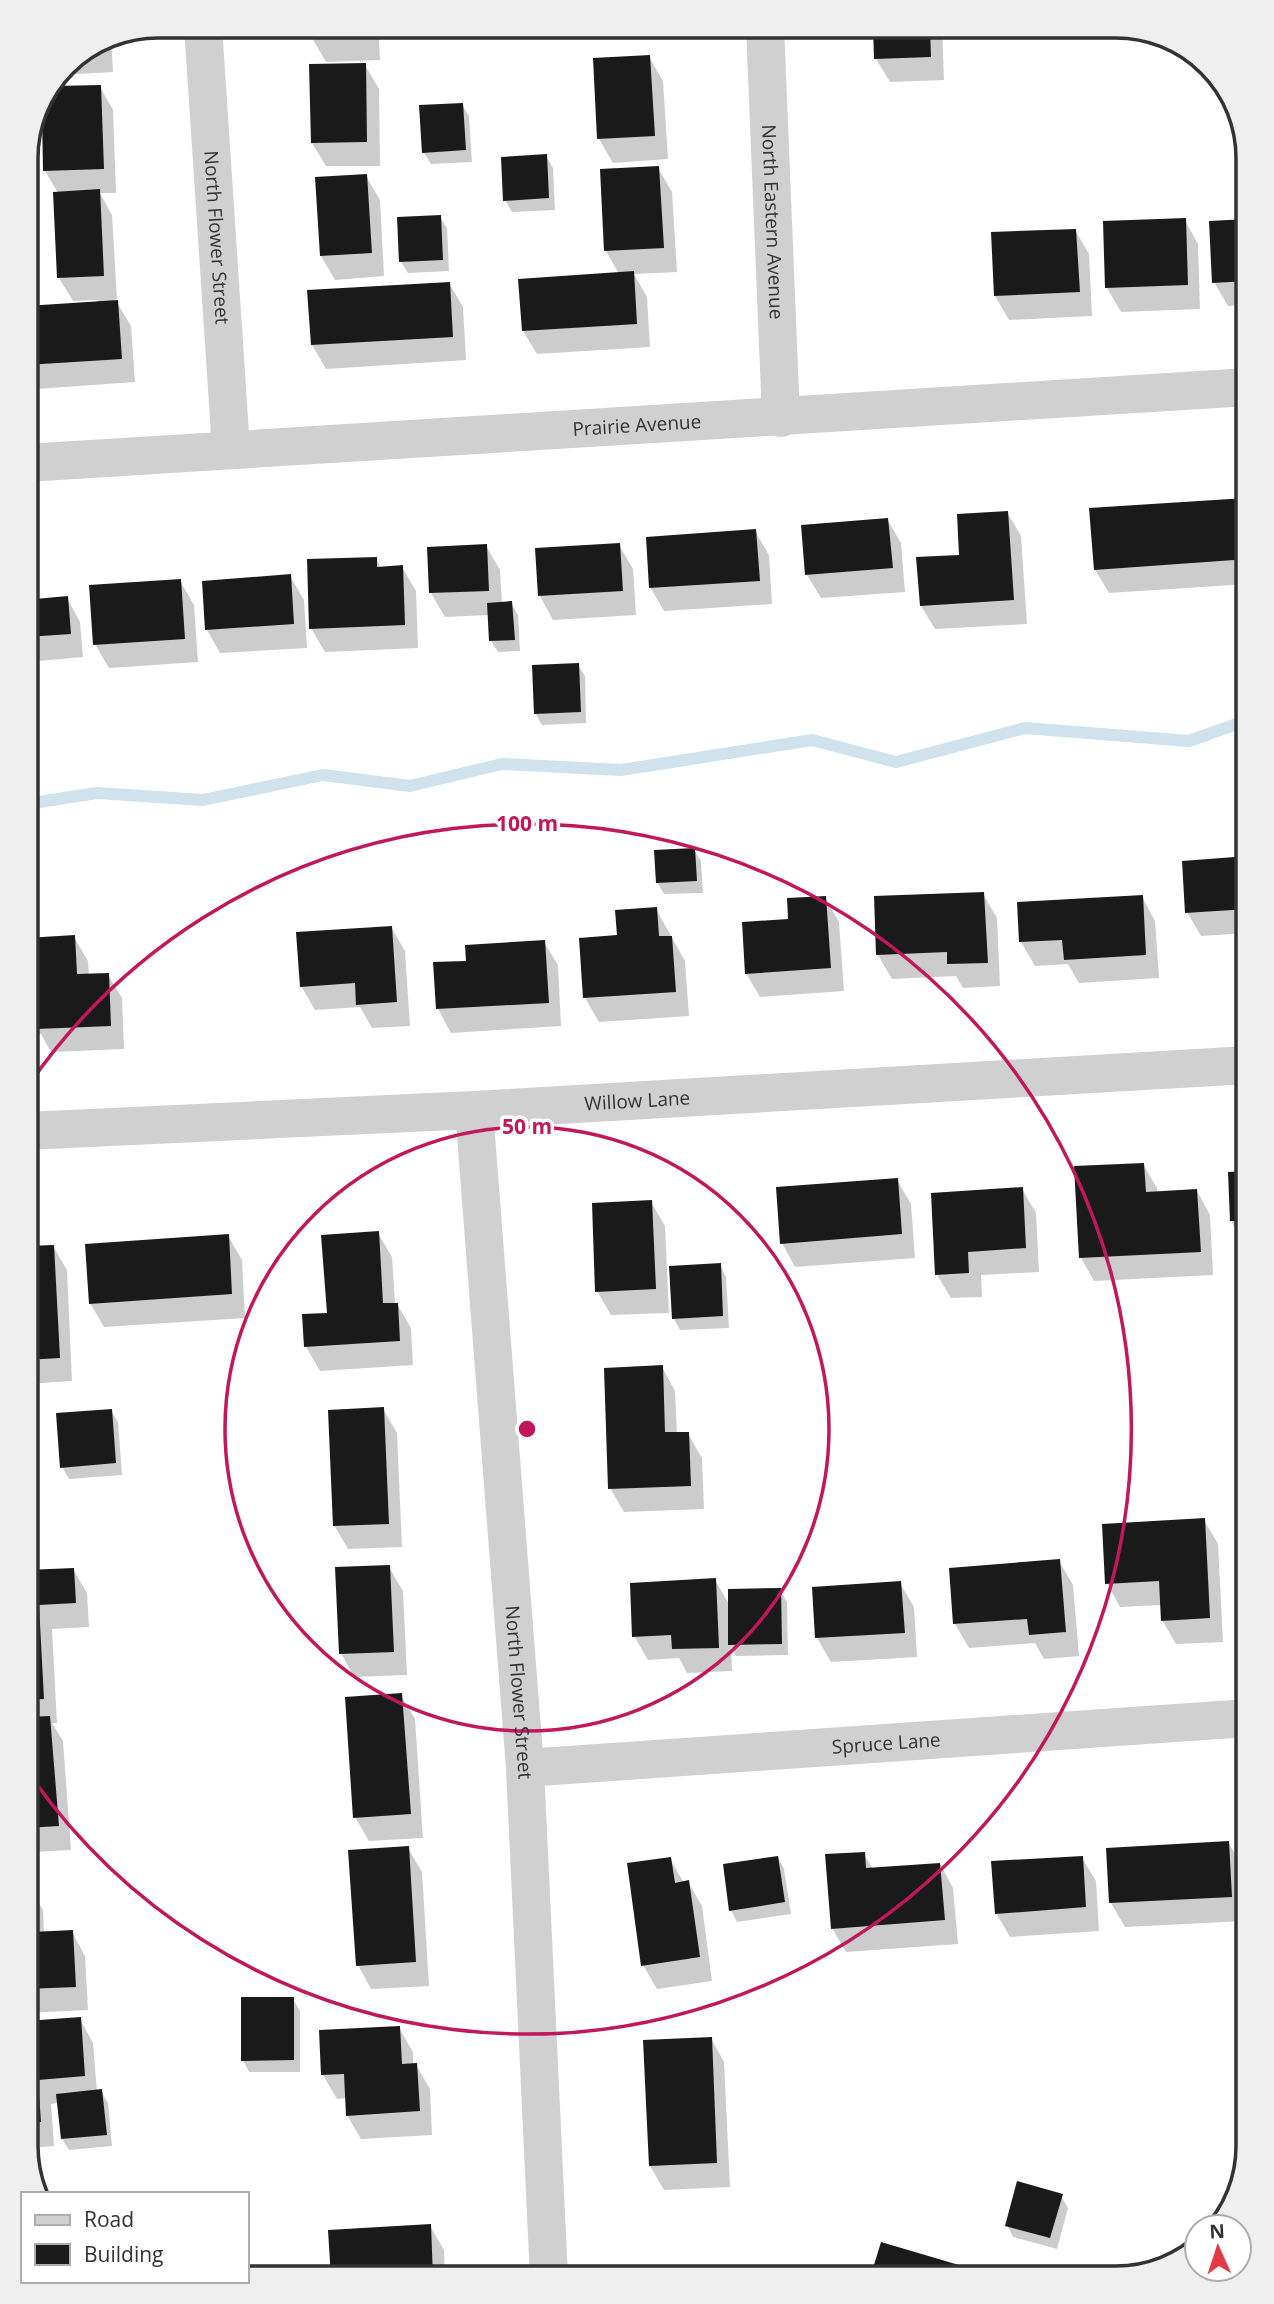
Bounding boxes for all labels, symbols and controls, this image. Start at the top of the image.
street label: North Eastern Avenue [756,124,790,320]
street label: North Flower Street [198,150,236,325]
street label: Prairie Avenue [572,408,702,442]
text: 100 m [496,809,558,837]
street label: Willow Lane [584,1084,691,1117]
text: 50 m [502,1112,552,1140]
centre of rings [515,1417,539,1441]
street label: North Flower Street [499,1604,539,1780]
street label: Spruce Lane [831,1726,941,1760]
legend [21,2192,248,2283]
text: Road [84,2205,134,2233]
north arrow [1183,2213,1253,2283]
text: N [1209,2218,1226,2244]
text: Building [84,2240,163,2268]

